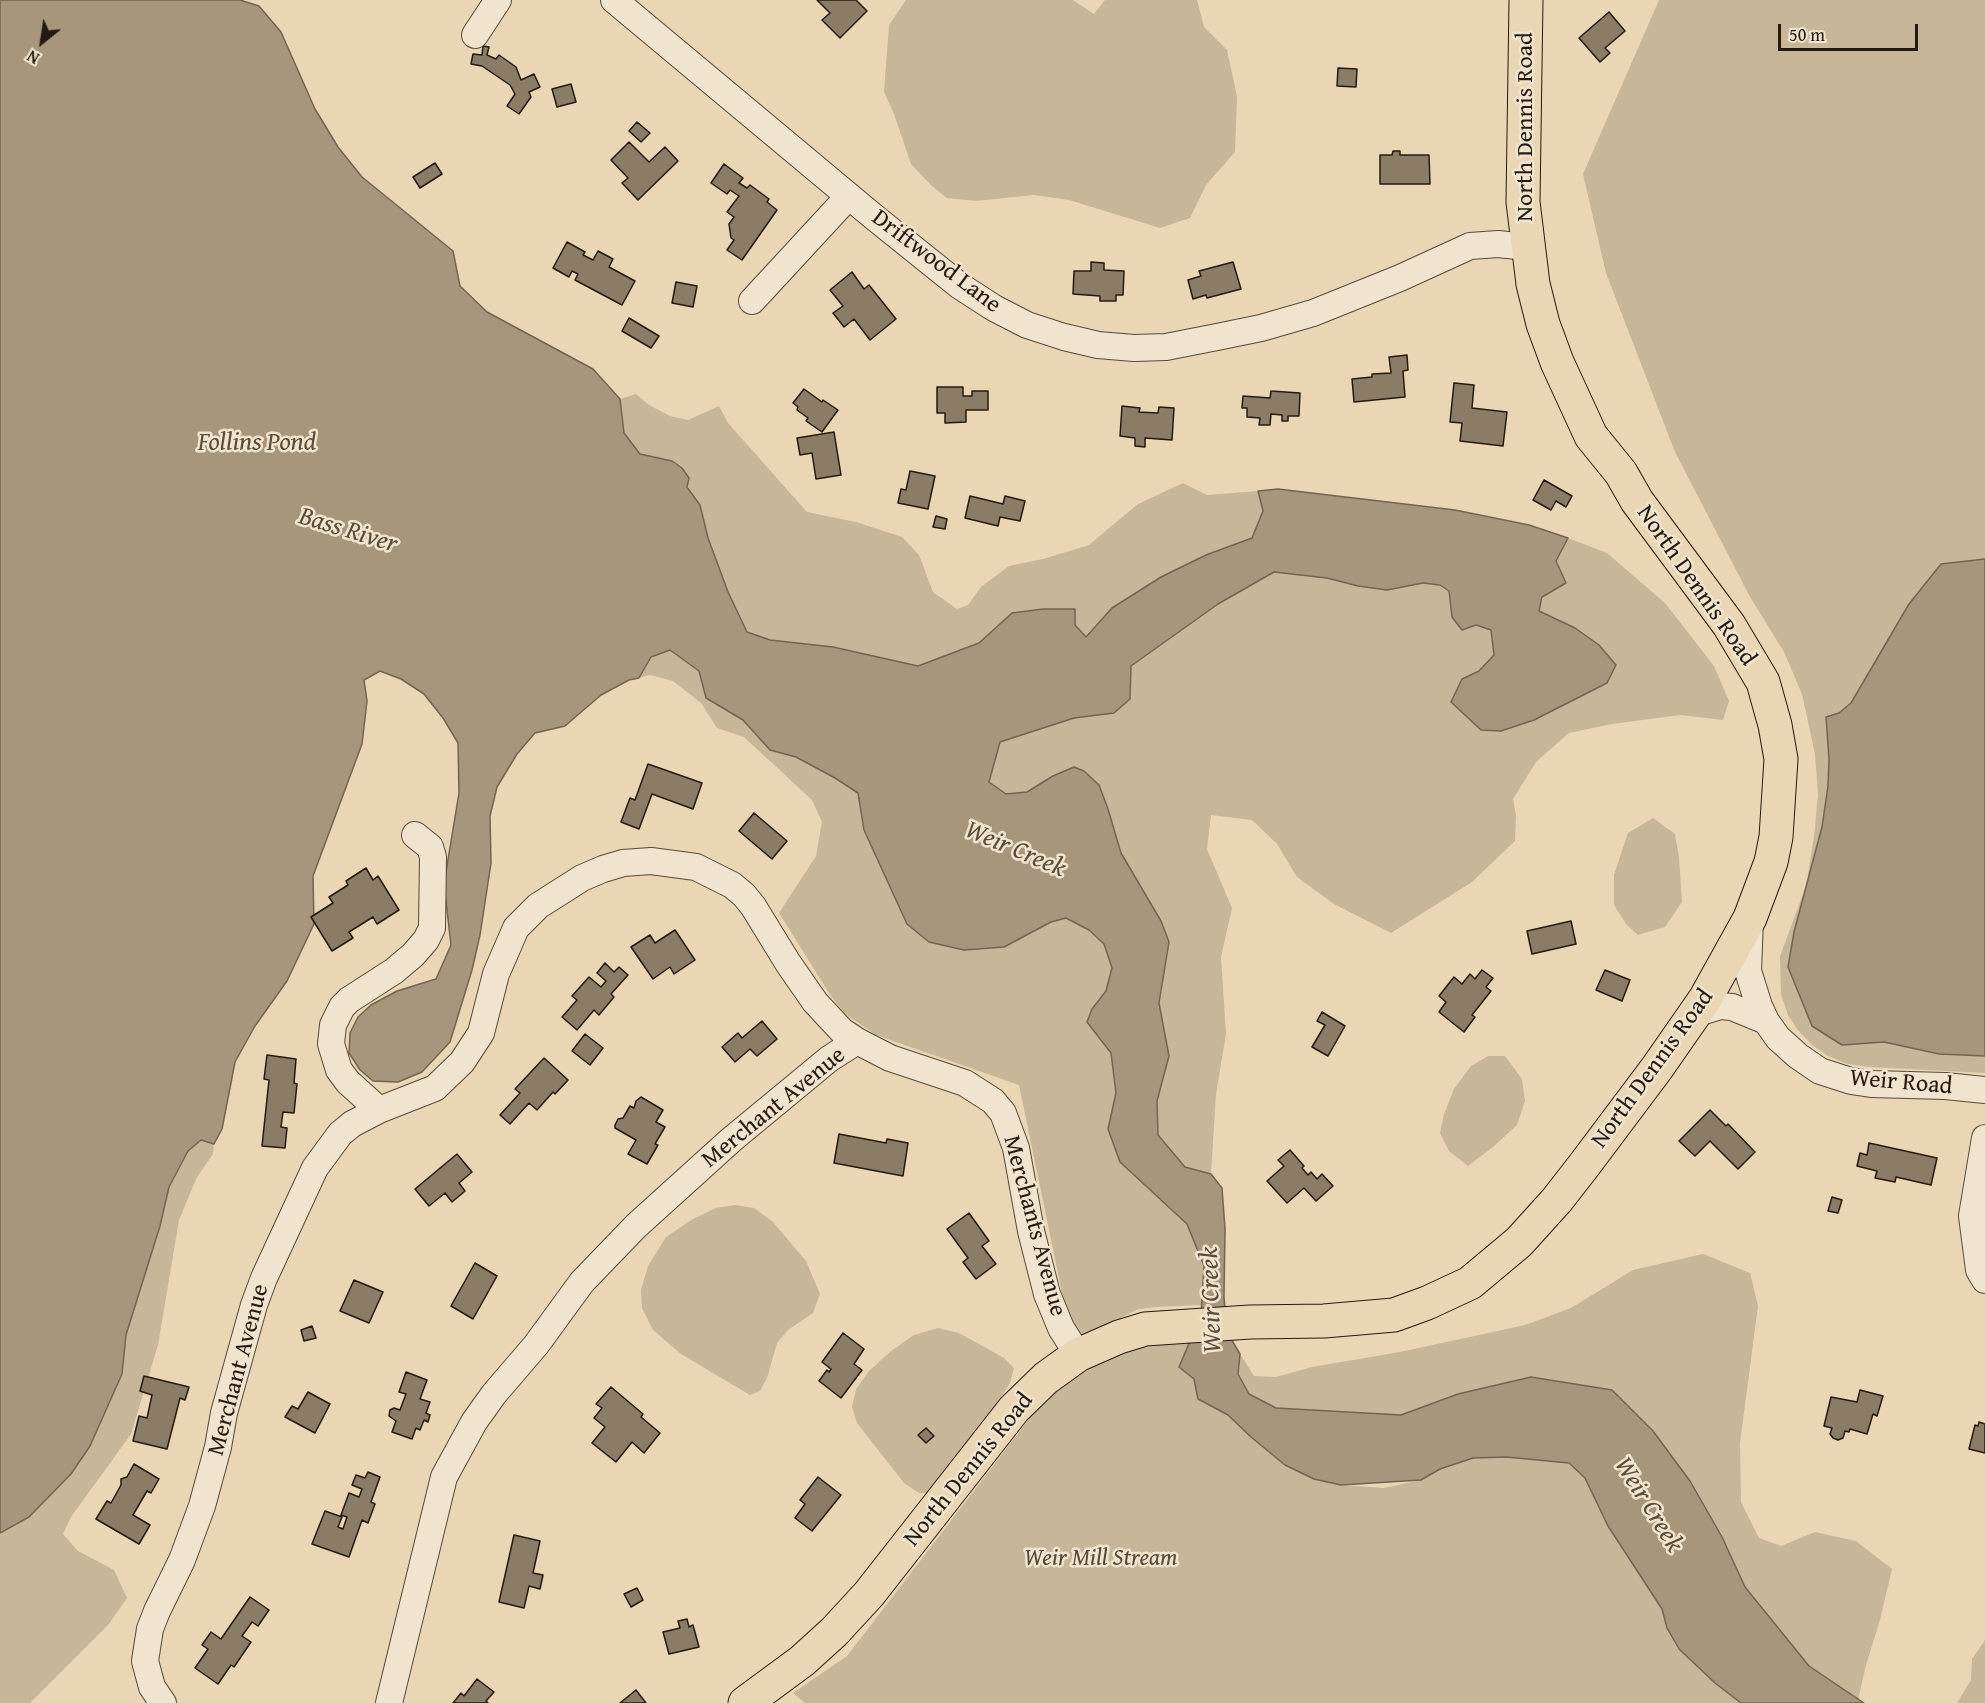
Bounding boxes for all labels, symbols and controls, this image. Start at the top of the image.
north arrow [12,12,72,72]
scale bar [1781,12,1920,50]
text: 50 m [1789,21,1825,48]
street label: North Dennis Road [1512,32,1540,222]
text: N [22,45,44,71]
street label: Driftwood Lane [866,204,1006,320]
water label: Follins Pond [198,427,316,459]
street label: North Dennis Road [1630,500,1762,672]
water label: Bass River [295,501,401,561]
water label: Weir Creek [960,815,1070,885]
street label: North Dennis Road [1586,984,1720,1154]
street label: Merchant Avenue [696,1041,852,1175]
street label: Weir Road [1849,1064,1953,1102]
street label: Merchants Avenue [996,1132,1072,1320]
water label: Weir Creek [1195,1246,1229,1354]
street label: Merchant Avenue [202,1281,276,1459]
street label: North Dennis Road [898,1387,1040,1553]
water label: Weir Creek [1607,1452,1689,1558]
park label: Weir Mill Stream [1024,1545,1178,1573]

